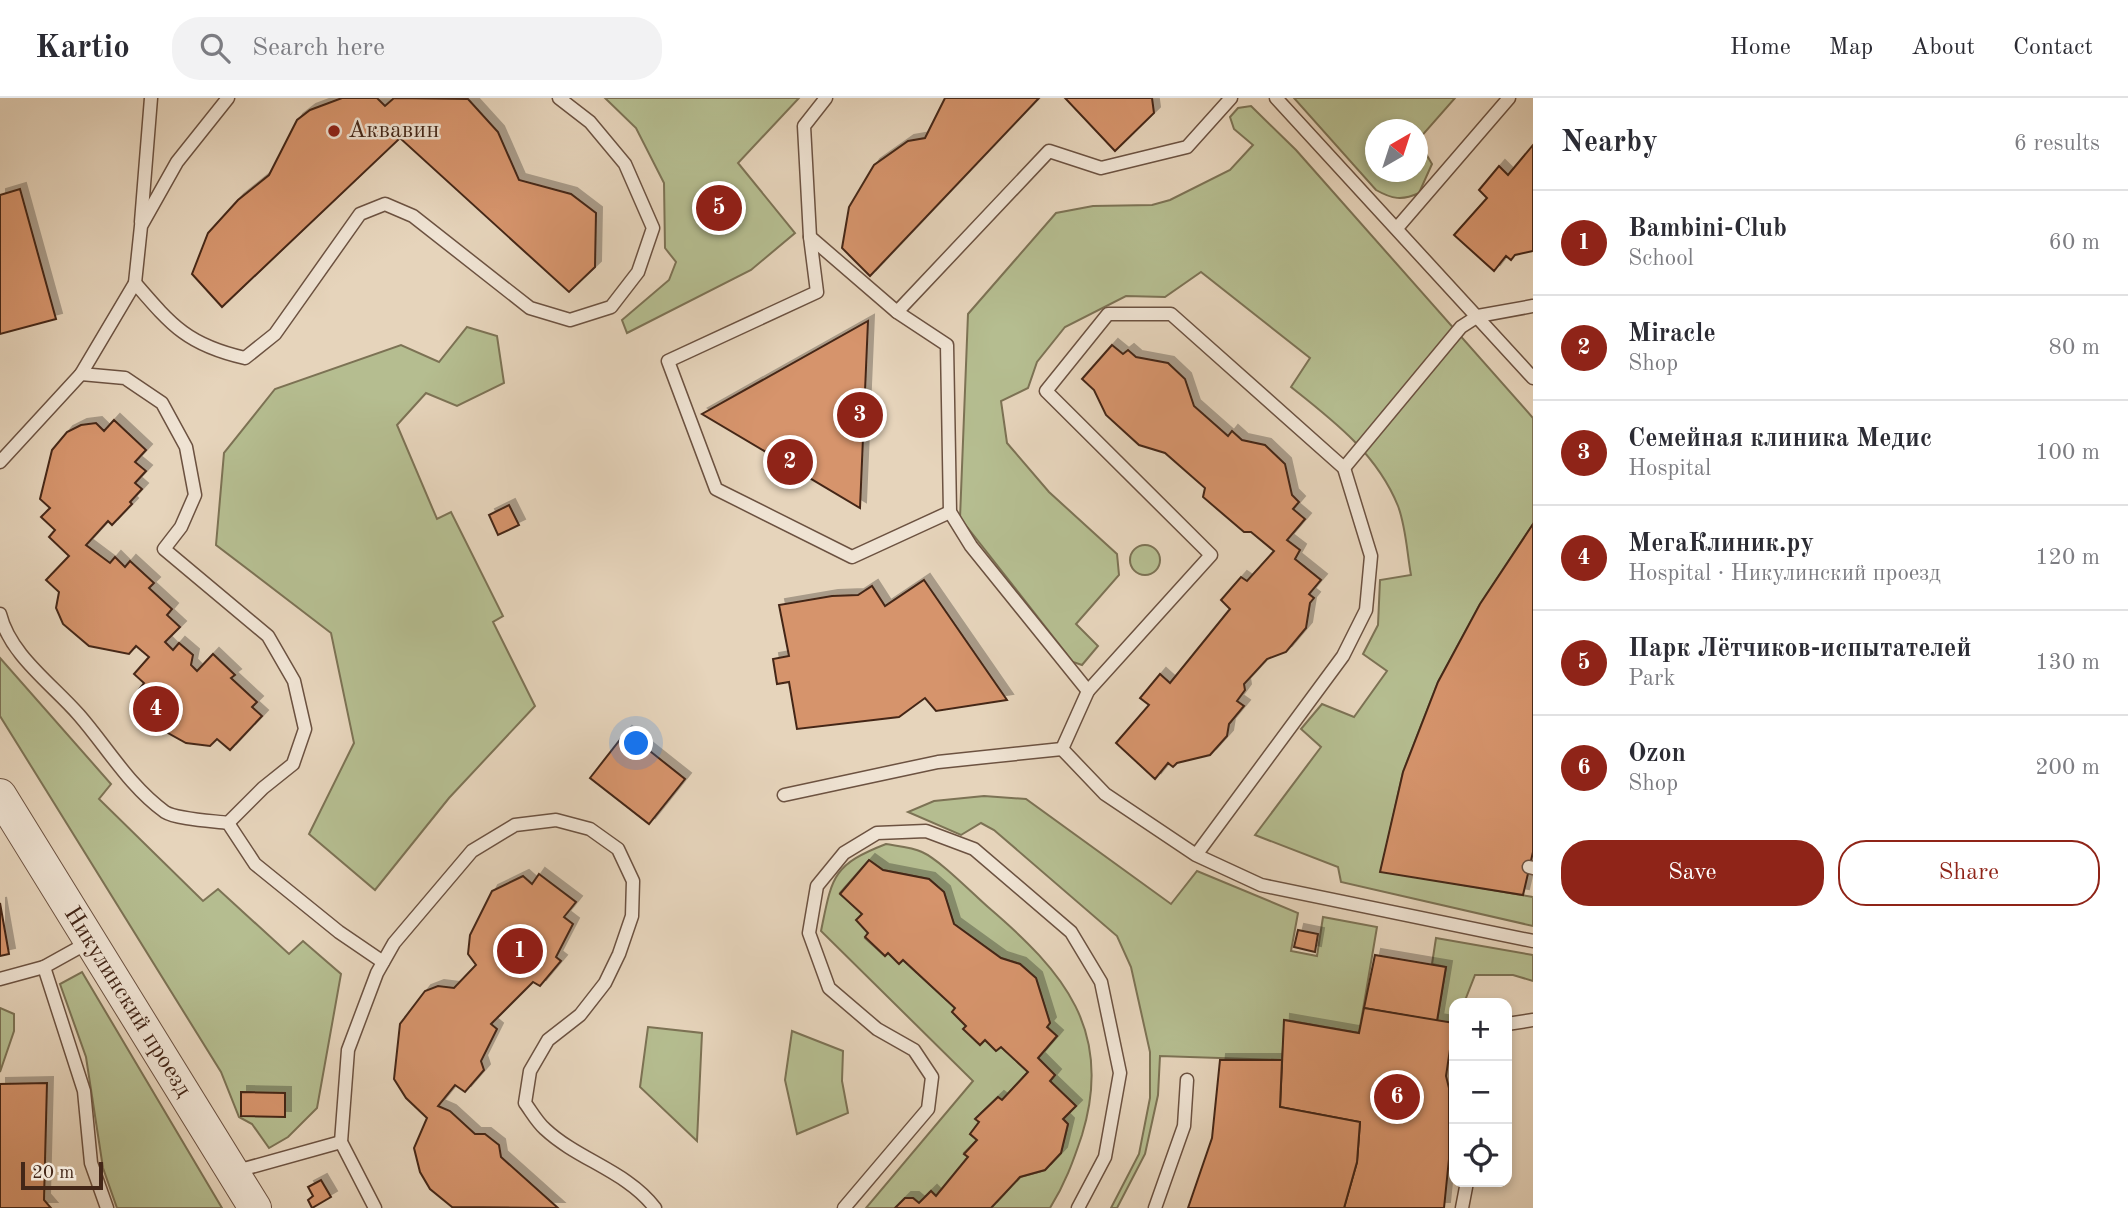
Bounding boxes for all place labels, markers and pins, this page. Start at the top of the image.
place label: Аквавин [348,119,439,143]
marker: Аквавин [326,123,342,139]
pin: 5 [696,182,742,234]
pin: 3 [837,389,883,441]
pin: 2 [767,436,813,488]
pin: 4 [133,683,179,735]
pin: 1 [497,925,543,977]
pin: 6 [1374,1071,1420,1123]

